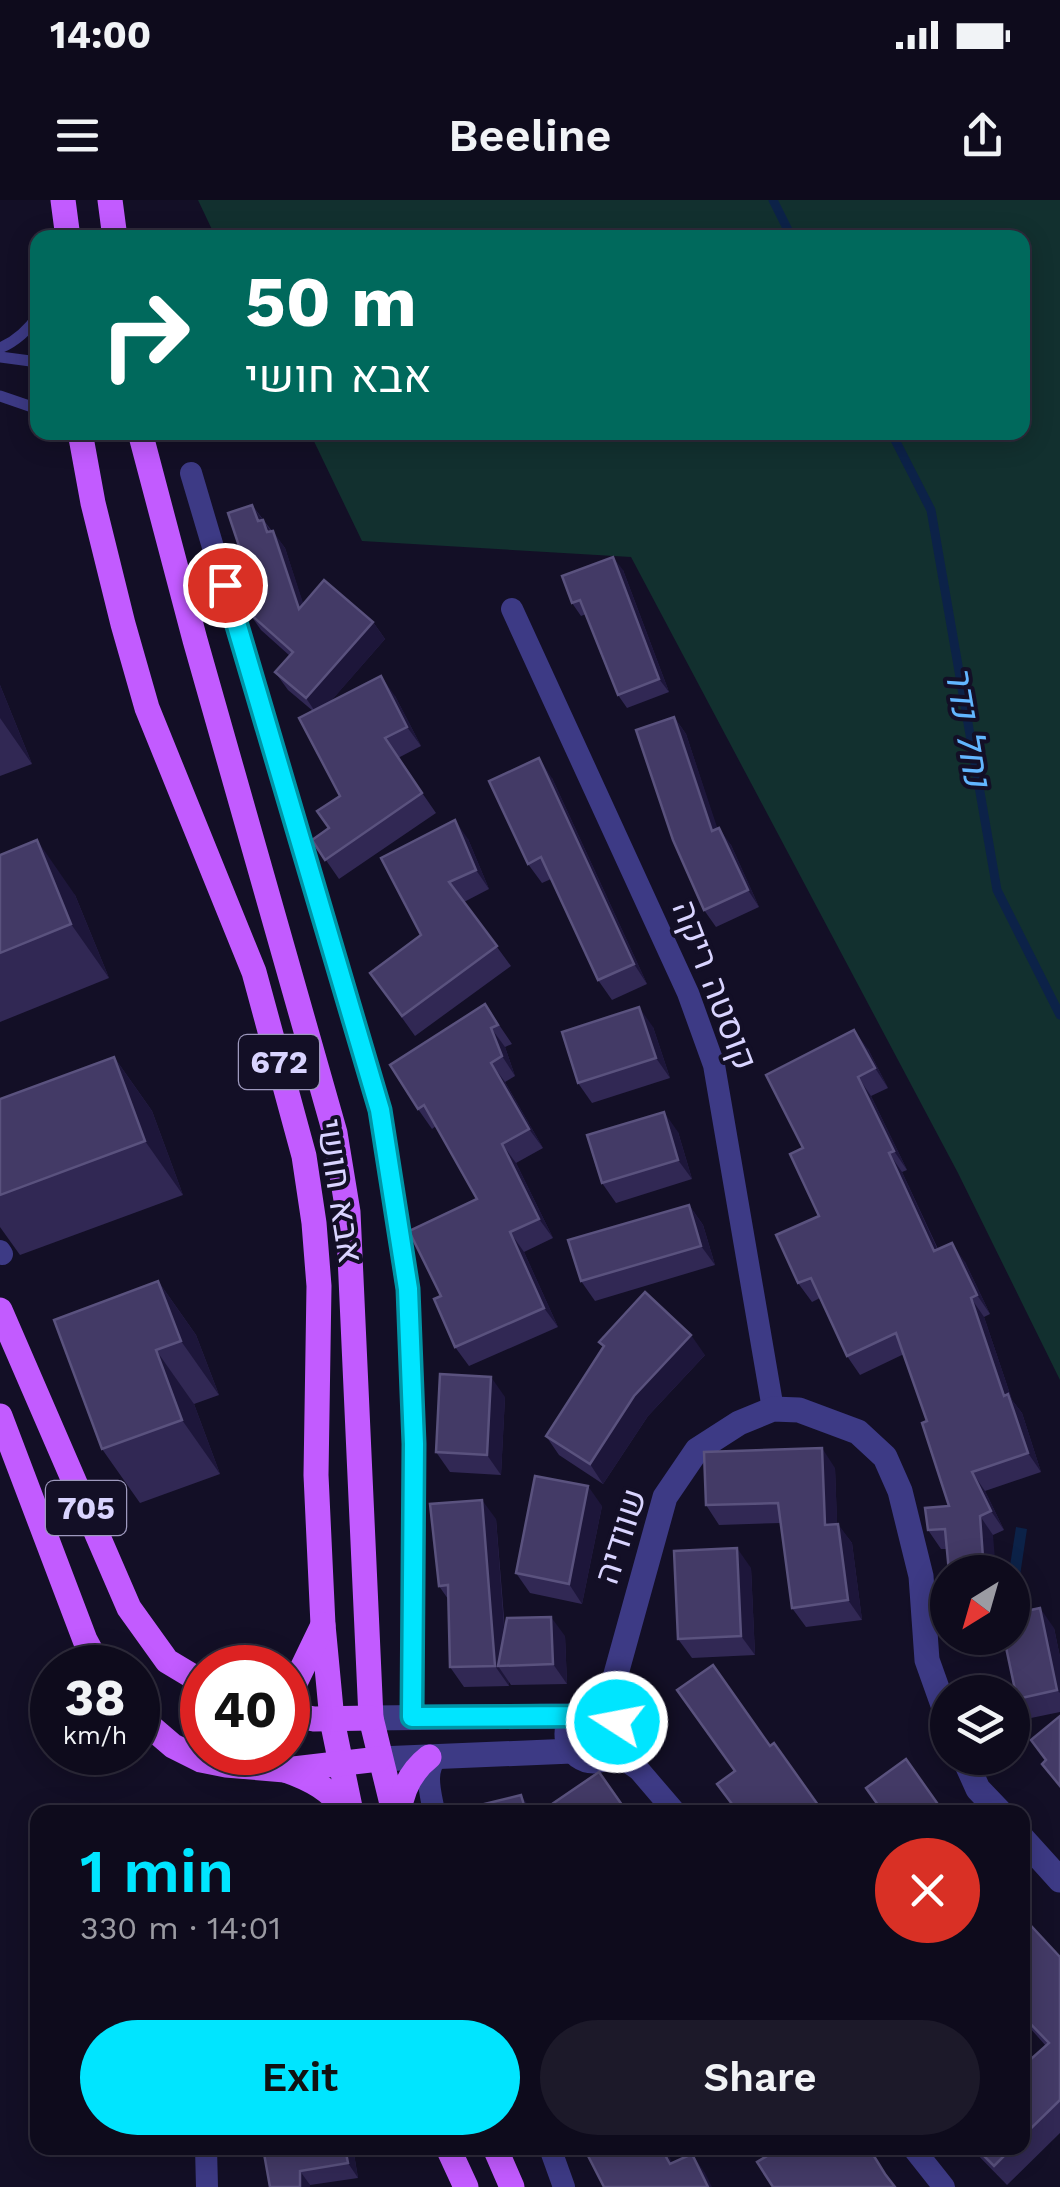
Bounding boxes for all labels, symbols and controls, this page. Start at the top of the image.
text: 14:00 [50,13,151,57]
icon: menu [50,108,105,163]
icon: share [955,108,1010,163]
text: Beeline [448,109,612,162]
text: 50 m [245,261,417,343]
icon: right [80,270,210,400]
text: אבא חושי [245,350,432,403]
pin [183,543,268,628]
icon: arrive [198,558,253,613]
water label: נחל נדר [936,662,1001,792]
street label: קוסטה ריקה [663,894,767,1076]
road number: 672 [239,1035,319,1089]
street label: אבא חושי [308,1116,372,1266]
road number: 705 [46,1481,126,1535]
street label: שוודיה [585,1483,655,1589]
north arrow [930,1555,1030,1655]
map controls [930,1555,1030,1775]
speed limit sign: 40 [180,1645,310,1775]
text: 38 [65,1668,126,1727]
position arrow [565,1670,669,1774]
button: layers [930,1675,1030,1775]
text: km/h [63,1721,127,1750]
text: 1 min [80,1836,234,1907]
button: close [875,1838,980,1943]
text: 330 m · 14:01 [80,1909,281,1947]
button: Exit [80,2020,520,2135]
button: Share [540,2020,980,2135]

